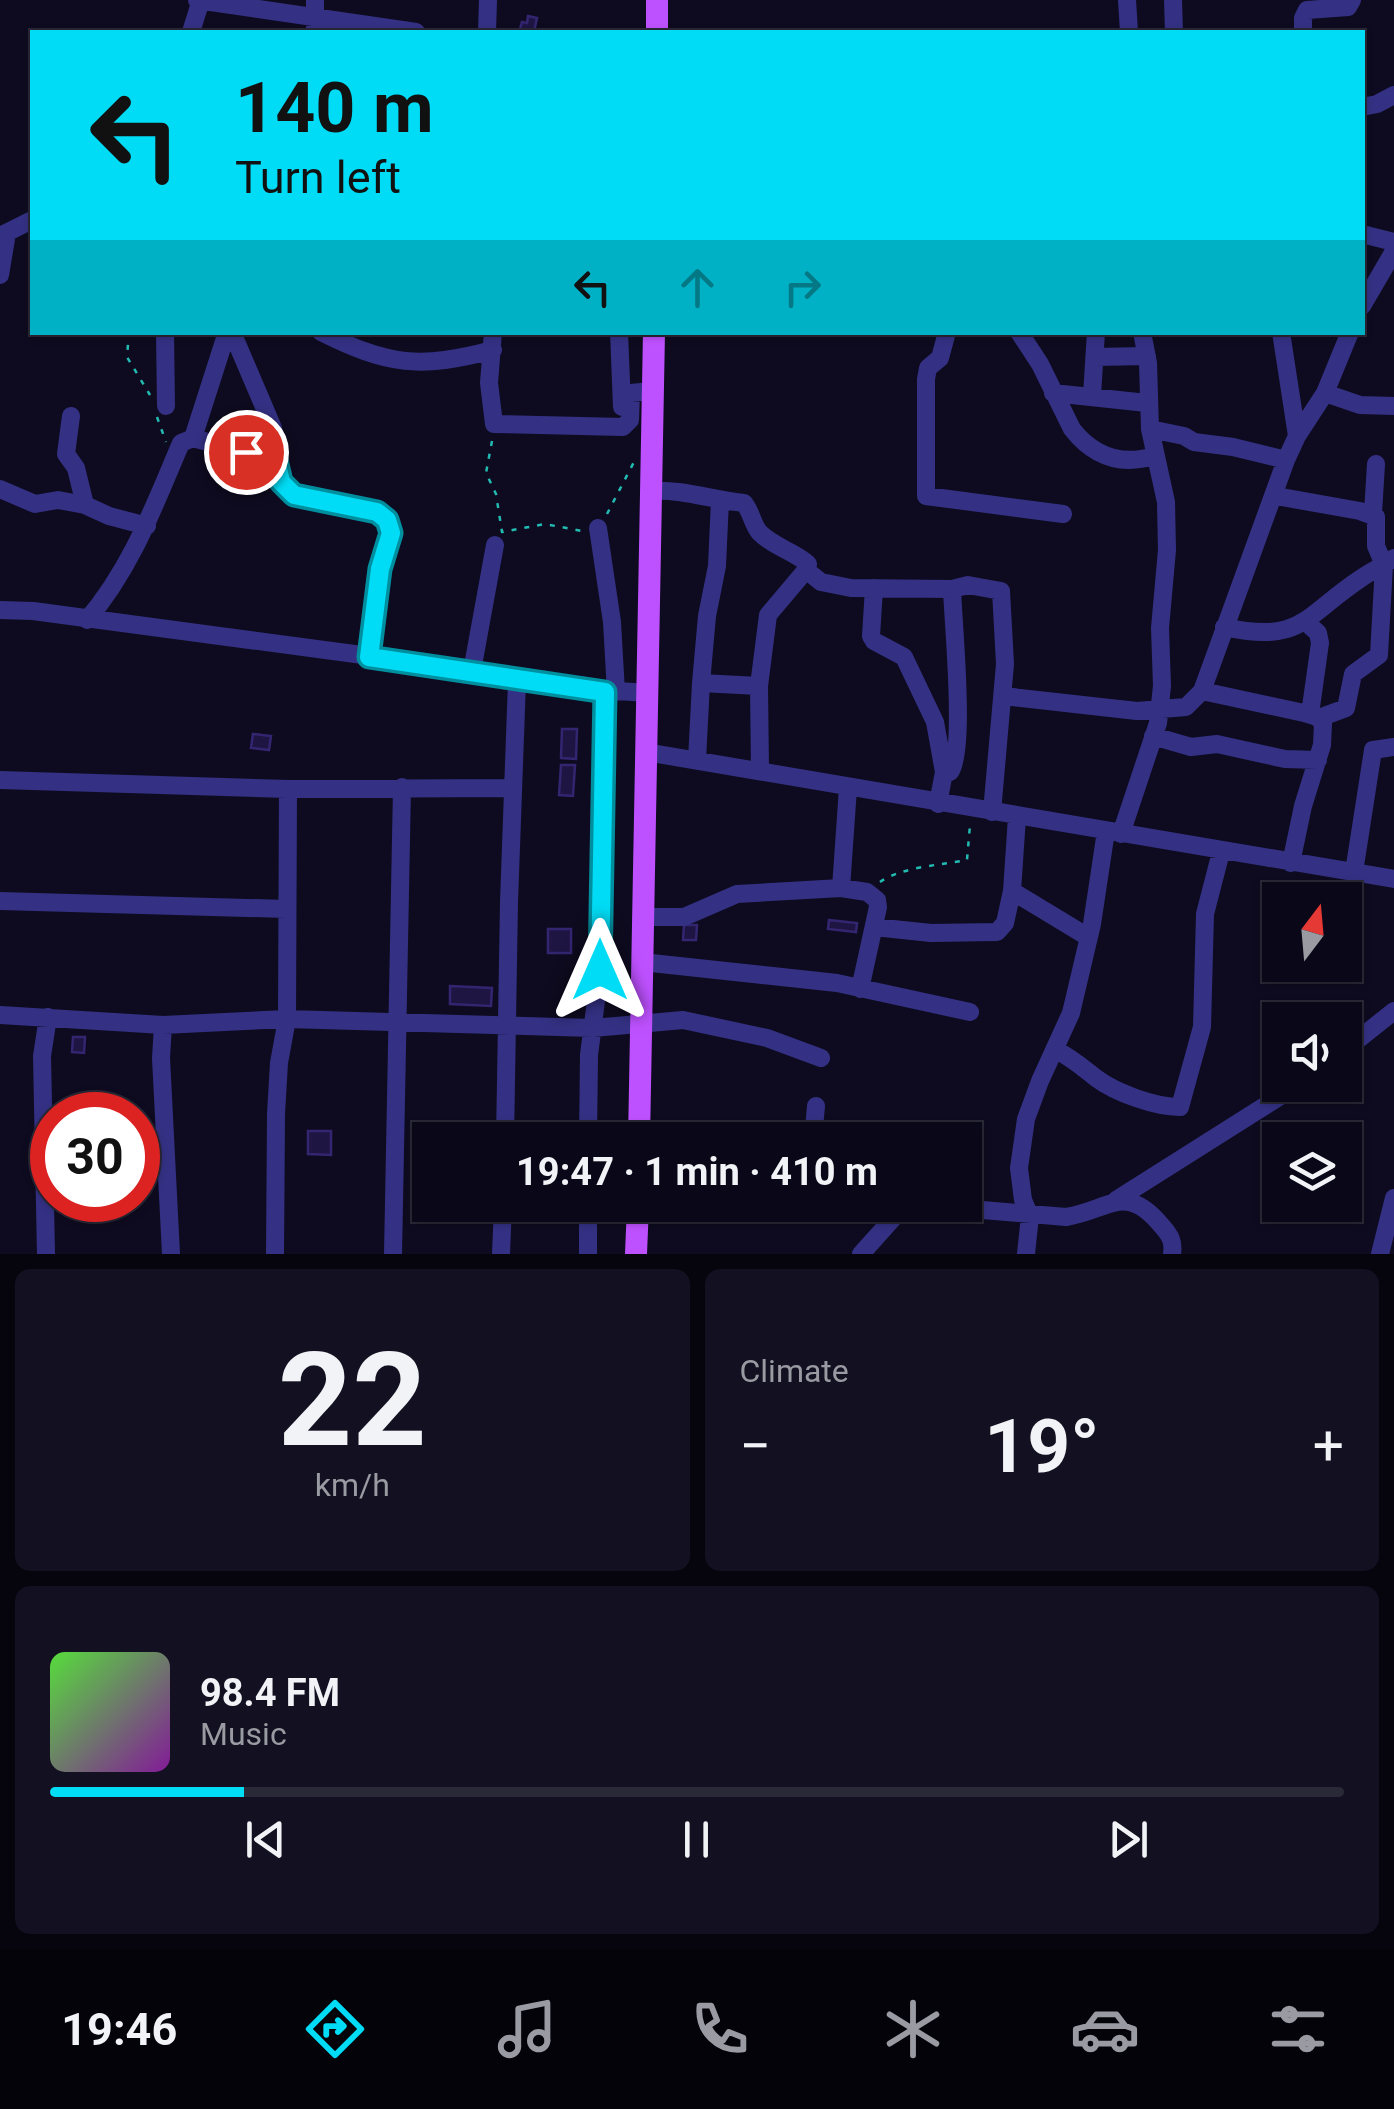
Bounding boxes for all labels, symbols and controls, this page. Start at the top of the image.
text: 140 m [235,67,434,149]
icon: left [70,70,200,200]
text: Turn left [235,151,401,204]
icon: left [565,260,620,315]
icon: ahead [670,260,725,315]
icon: right [775,260,830,315]
pin [204,410,289,495]
icon: arrive [219,425,274,480]
north arrow [1262,882,1362,982]
map controls [1262,882,1362,1222]
position arrow [548,918,652,1022]
button: sound [1262,1002,1362,1102]
speed limit sign: 30 [30,1092,160,1222]
button: layers [1262,1122,1362,1222]
text: 19:47 · 1 min · 410 m [516,1150,878,1194]
text: 22 [278,1324,427,1477]
text: Climate [740,1352,849,1390]
text: 19° [984,1402,1100,1490]
text: − [740,1414,771,1478]
text: + [1313,1414,1344,1478]
text: km/h [315,1466,390,1504]
text: 98.4 FM [200,1671,340,1715]
text: Music [200,1715,287,1753]
icon: previous [238,1812,293,1867]
icon: pause [669,1812,724,1867]
icon: next [1101,1812,1156,1867]
icon: directions [300,1994,370,2064]
icon: music [492,1994,562,2064]
icon: phone [685,1994,755,2064]
icon: climate [878,1994,948,2064]
icon: car [1070,1994,1140,2064]
icon: filters [1263,1994,1333,2064]
text: 19:46 [61,2003,177,2056]

